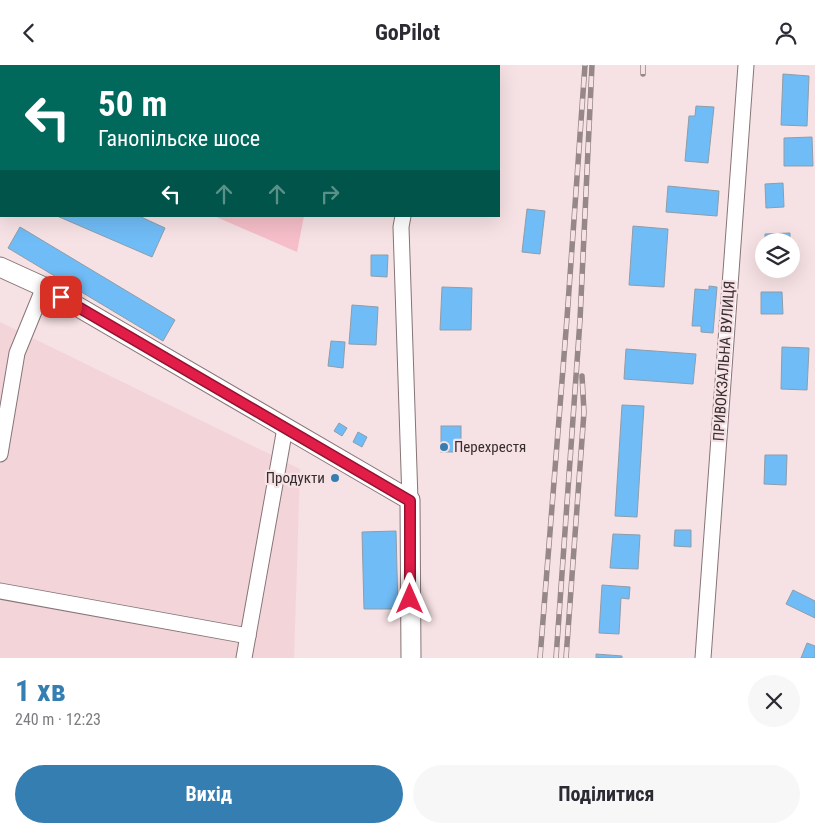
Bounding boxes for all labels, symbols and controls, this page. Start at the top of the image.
icon: back [15,19,43,47]
icon: person [772,19,800,47]
text: GoPilot [375,20,440,45]
text: 50 m [98,84,167,125]
icon: left [15,85,80,150]
text: Ганопільске шосе [98,126,260,151]
icon: left [157,180,185,208]
icon: ahead [210,180,238,208]
icon: ahead [263,180,291,208]
icon: right [316,180,344,208]
map controls [755,233,800,278]
button: layers [755,233,800,278]
pin [40,276,82,318]
street label: ПРИВОКЗАЛЬНА ВУЛИЦЯ [709,280,739,442]
icon: arrive [47,283,75,311]
place label: Перехрестя [454,438,526,456]
marker: Перехрестя [438,441,450,453]
place label: Продукти [266,469,325,487]
marker: Продукти [329,472,341,484]
position arrow [383,572,435,624]
text: 1 хв [15,673,66,708]
button: close [748,675,800,727]
text: 240 m · 12:23 [15,710,101,729]
button: Вихід [15,765,403,823]
button: Поділитися [413,765,800,823]

